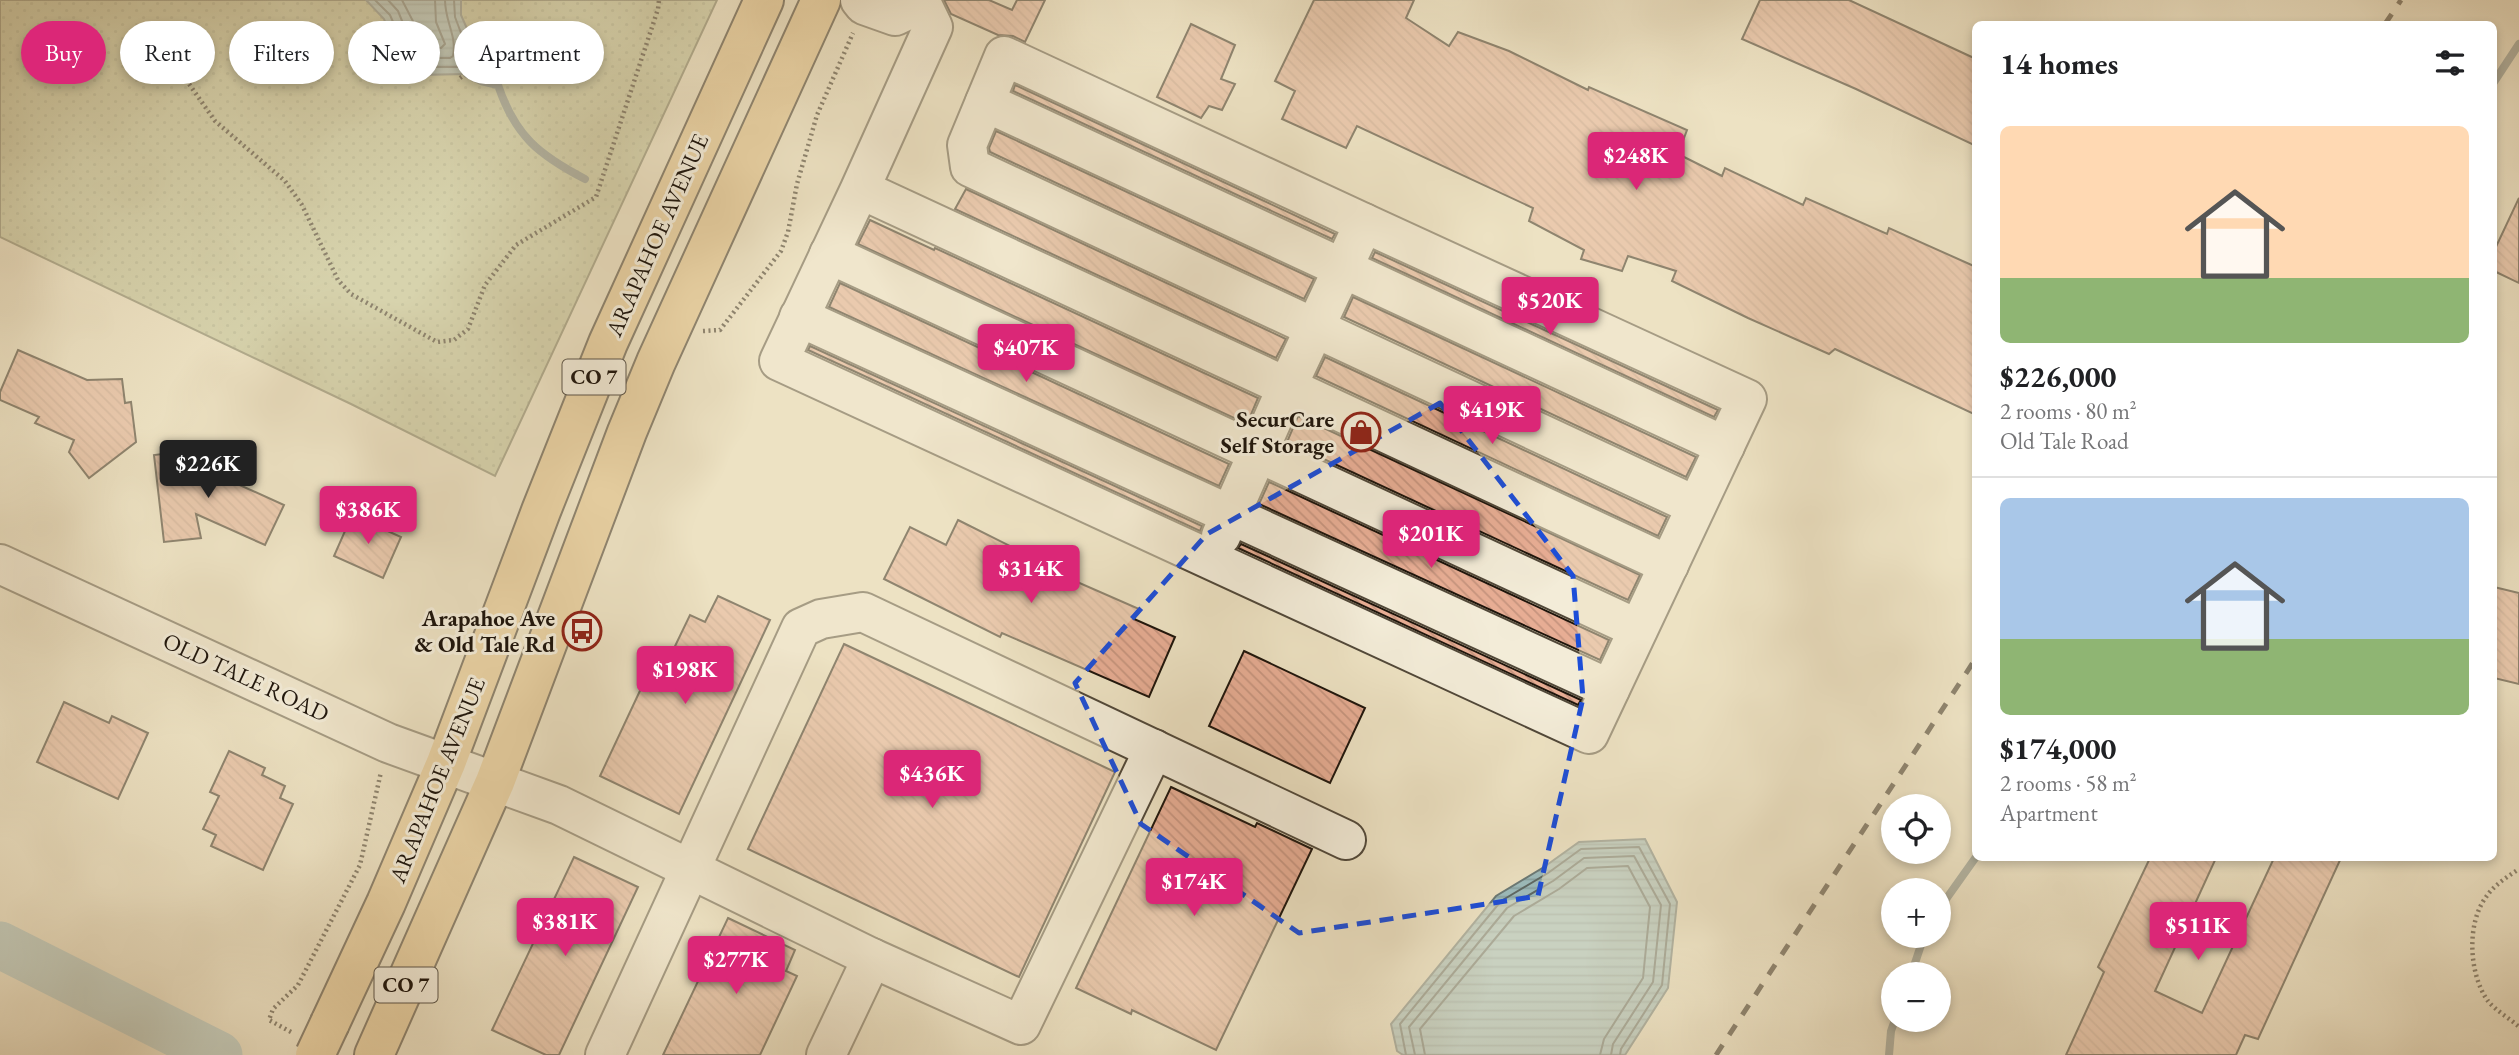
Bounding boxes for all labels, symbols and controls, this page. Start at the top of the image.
chip: Buy [21,21,106,84]
chip: Rent [120,21,215,84]
chip: Filters [229,21,334,84]
chip: New [348,21,440,84]
chip: Apartment [454,21,604,84]
text: 14 homes [2000,44,2118,83]
icon: filters [2431,44,2469,82]
street label: ARAPAHOE AVENUE [598,129,715,342]
pin: $248K [1587,132,1685,192]
text: $248K [1604,140,1668,170]
icon: home [2172,171,2298,297]
pin: $520K [1501,278,1599,337]
text: $520K [1518,285,1582,315]
pin: $407K [977,324,1075,384]
text: $407K [994,332,1058,362]
text: $226,000 [2000,357,2116,396]
road number: CO 7 [562,360,626,394]
pin: $419K [1443,386,1541,446]
text: $419K [1460,394,1524,424]
text: 2 rooms · 80 m² [2000,396,2137,426]
place label: SecurCare Self Storage [1220,404,1334,460]
shop icon: SecurCare Self Storage [1340,411,1382,453]
text: Old Tale Road [2000,426,2129,456]
pin: $226K [159,440,257,500]
text: $226K [176,448,240,478]
pin: $386K [319,486,417,546]
text: $386K [336,494,400,524]
pin: $201K [1382,510,1480,570]
text: $201K [1399,518,1463,548]
icon: home [2172,543,2298,669]
pin: $314K [982,546,1080,605]
text: $314K [999,553,1063,583]
place label: Arapahoe Ave & Old Tale Rd [414,603,555,659]
bus stop icon: Arapahoe Ave & Old Tale Rd [561,610,603,652]
street label: OLD TALE ROAD [158,625,334,729]
pin: $198K [636,646,734,706]
text: $198K [653,654,717,684]
street label: ARAPAHOE AVENUE [382,673,492,888]
text: $174,000 [2000,729,2116,768]
pin: $436K [883,750,981,810]
text: $436K [900,758,964,788]
text: 2 rooms · 58 m² [2000,768,2137,798]
map controls [1881,794,1951,1032]
button: locate [1881,794,1951,864]
text: Apartment [2000,798,2098,828]
pin: $174K [1145,858,1243,918]
text: $174K [1162,866,1226,896]
button: + [1881,878,1951,948]
pin: $381K [516,898,614,958]
pin: $511K [2149,902,2247,962]
text: $381K [533,906,597,936]
text: $511K [2166,910,2230,940]
pin: $277K [687,936,785,996]
text: $277K [704,944,768,974]
button: − [1881,962,1951,1032]
road number: CO 7 [374,968,438,1002]

